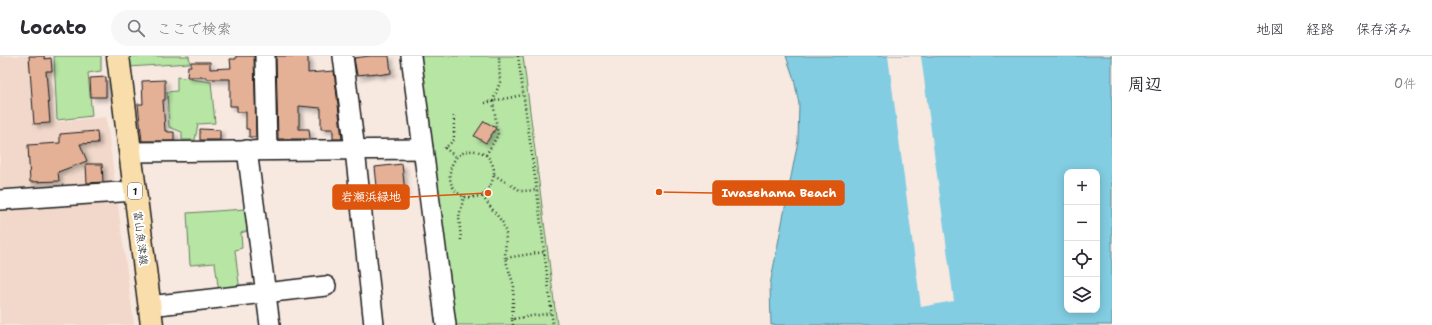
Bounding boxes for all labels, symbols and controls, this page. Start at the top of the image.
search box [111,10,391,46]
text: Locato [20,15,87,40]
icon: search [125,17,147,39]
text: ここで検索 [157,19,232,39]
text: 地図 [1256,20,1284,38]
text: 経路 [1306,20,1334,38]
text: 保存済み [1356,20,1412,38]
text: 周辺 [1128,73,1162,95]
text: 0件 [1394,75,1416,92]
map controls [1064,169,1100,313]
button: + [1064,169,1100,205]
callout: Iwasehama Beach [713,181,844,205]
road number: 1 [128,183,142,199]
callout: 岩瀬浜緑地 [333,185,409,209]
text: Iwasehama Beach [721,185,837,201]
text: 岩瀬浜緑地 [341,189,401,205]
button: − [1064,205,1100,241]
street label: 富山魚津線 [130,210,151,266]
button: locate [1064,241,1100,277]
button: layers [1064,277,1100,313]

